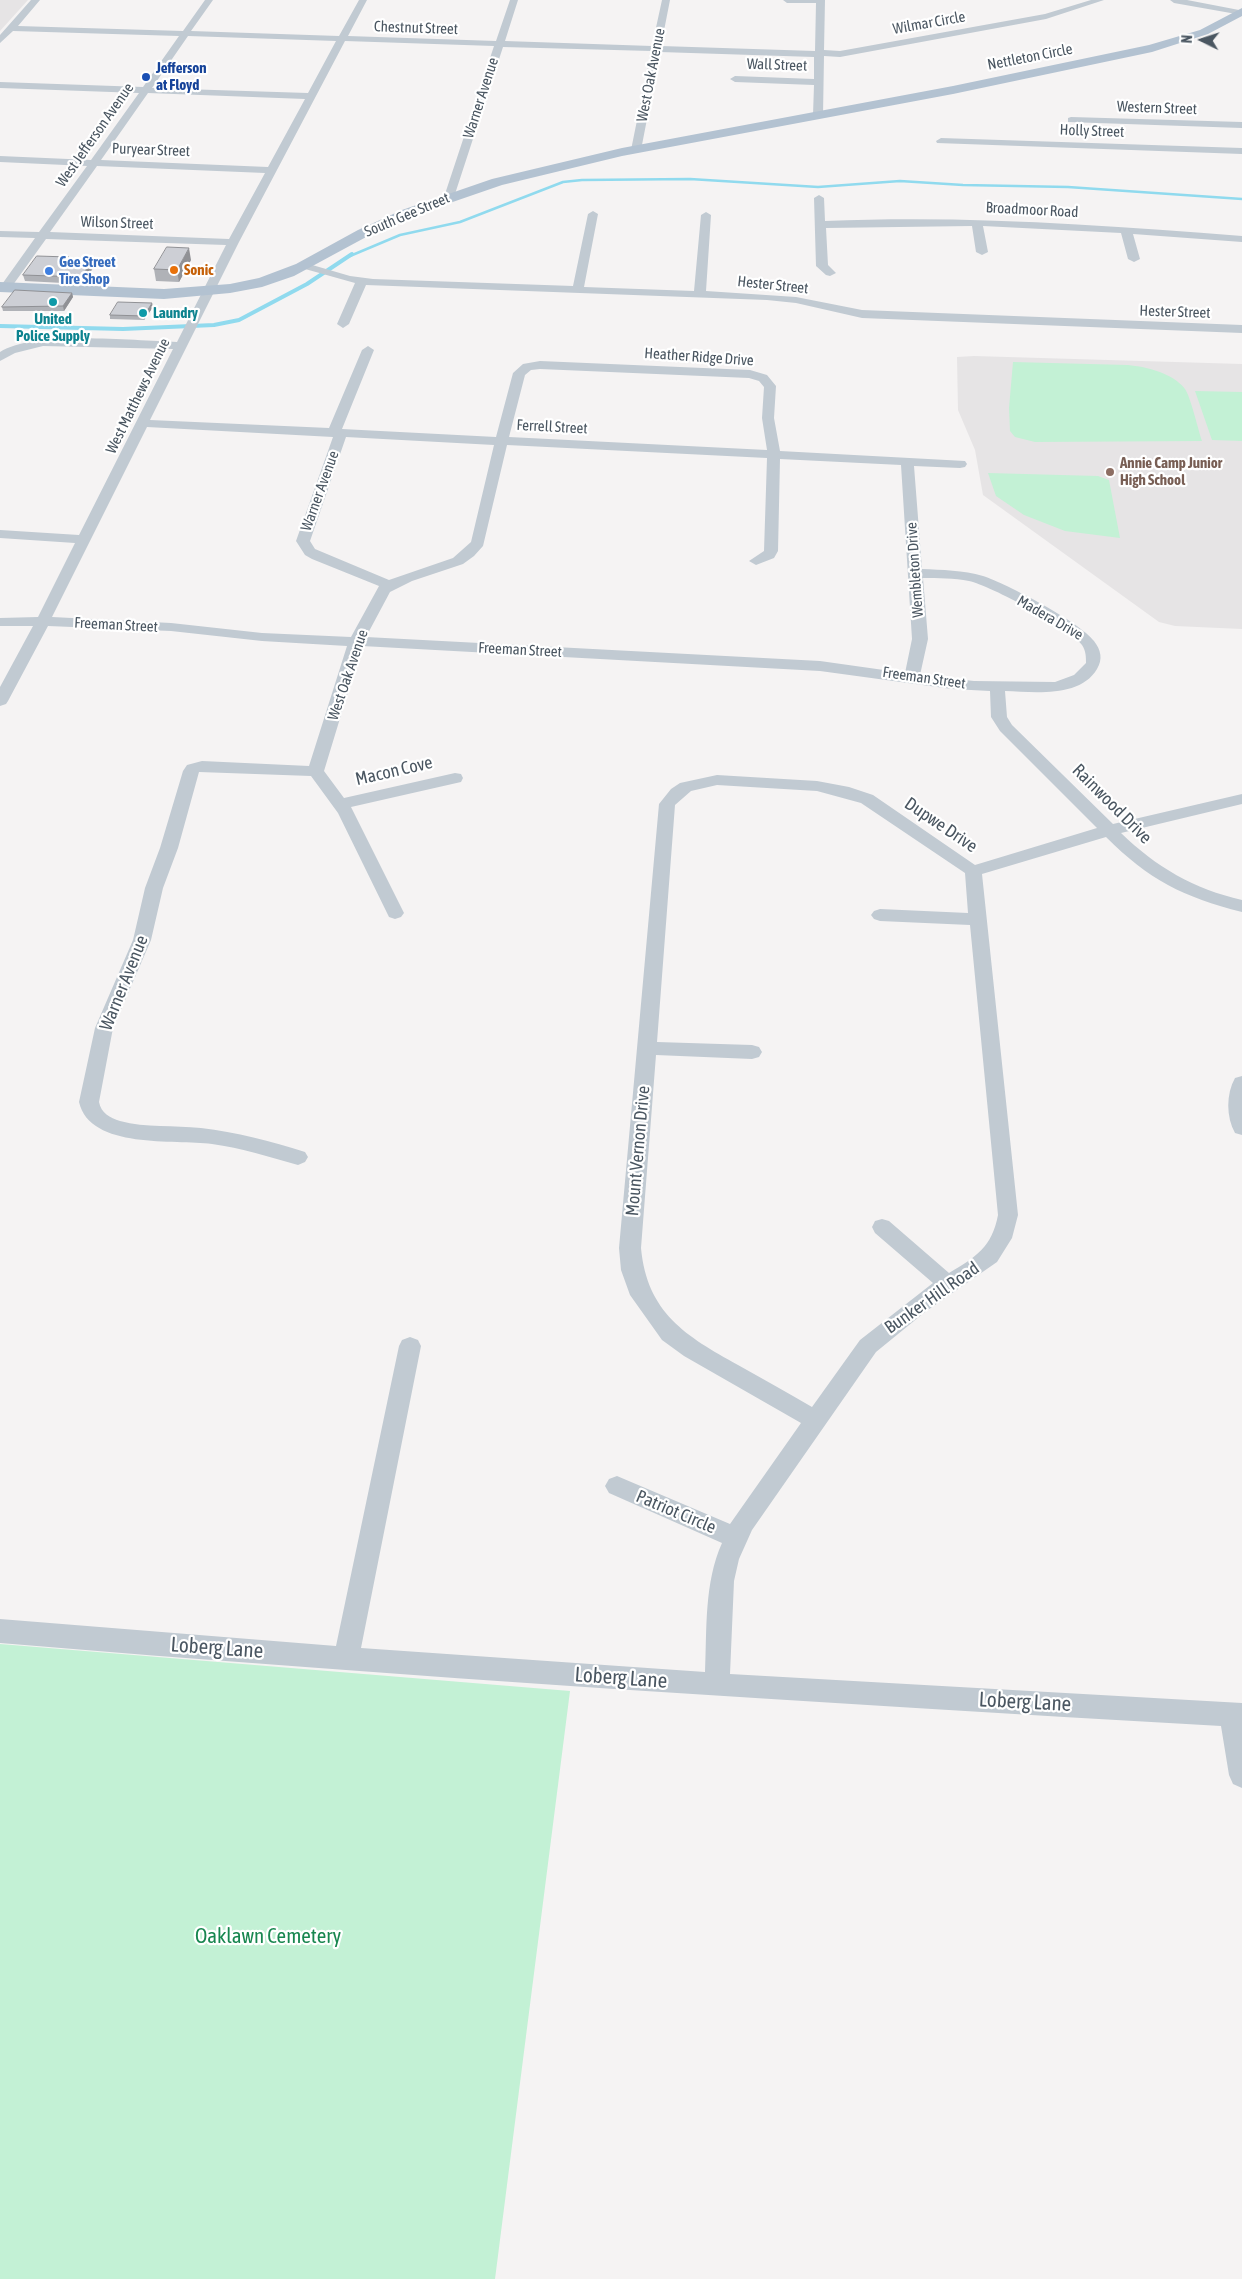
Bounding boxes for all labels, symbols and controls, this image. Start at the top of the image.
street label: Wilmar Circle [891,8,967,38]
north arrow [1177,15,1227,65]
street label: Chestnut Street [374,18,458,38]
street label: West Oak Avenue [633,27,669,123]
text: N [1179,34,1195,44]
street label: Nettleton Circle [986,40,1074,74]
street label: Warner Avenue [459,55,503,141]
street label: Wall Street [747,55,807,75]
place label: Jefferson at Floyd [156,59,207,94]
marker: Jefferson at Floyd [140,71,152,83]
street label: West Jefferson Avenue [52,79,138,191]
street label: Western Street [1117,98,1197,118]
street label: Holly Street [1059,121,1125,141]
street label: Puryear Street [112,140,190,160]
street label: South Gee Street [362,189,452,241]
street label: Broadmoor Road [985,199,1079,221]
street label: Wilson Street [80,213,154,233]
place label: Gee Street Tire Shop [59,253,115,288]
place label: Sonic [184,261,214,279]
marker: Sonic [168,264,180,276]
marker: Gee Street Tire Shop [43,265,55,277]
street label: Hester Street [737,272,809,298]
marker: United Police Supply [47,296,59,308]
street label: Hester Street [1139,302,1211,322]
place label: Laundry [153,304,198,322]
marker: Laundry [137,307,149,319]
place label: United Police Supply [16,310,90,345]
street label: West Matthews Avenue [102,335,174,457]
street label: Heather Ridge Drive [644,344,754,370]
street label: Ferrell Street [516,416,588,438]
street label: Warner Avenue [297,448,343,534]
place label: Annie Camp Junior High School [1120,454,1222,489]
marker: Annie Camp Junior High School [1104,466,1116,478]
street label: Wembleton Drive [903,522,927,618]
street label: Madera Drive [1014,592,1086,644]
street label: Freeman Street [74,614,158,636]
street label: West Oak Avenue [324,627,372,723]
street label: Freeman Street [478,639,562,661]
street label: Freeman Street [881,663,967,693]
street label: Macon Cove [353,752,435,790]
street label: Rainwood Drive [1068,760,1156,848]
street label: Dupwe Drive [900,793,982,857]
street label: Warner Avenue [95,932,153,1034]
street label: Mount Vernon Drive [622,1085,654,1217]
street label: Bunker Hill Road [881,1257,983,1339]
street label: Patriot Circle [633,1486,719,1538]
street label: Loberg Lane [170,1632,264,1664]
street label: Loberg Lane [574,1662,668,1694]
street label: Loberg Lane [978,1687,1072,1717]
park label: Oaklawn Cemetery [195,1923,341,1949]

